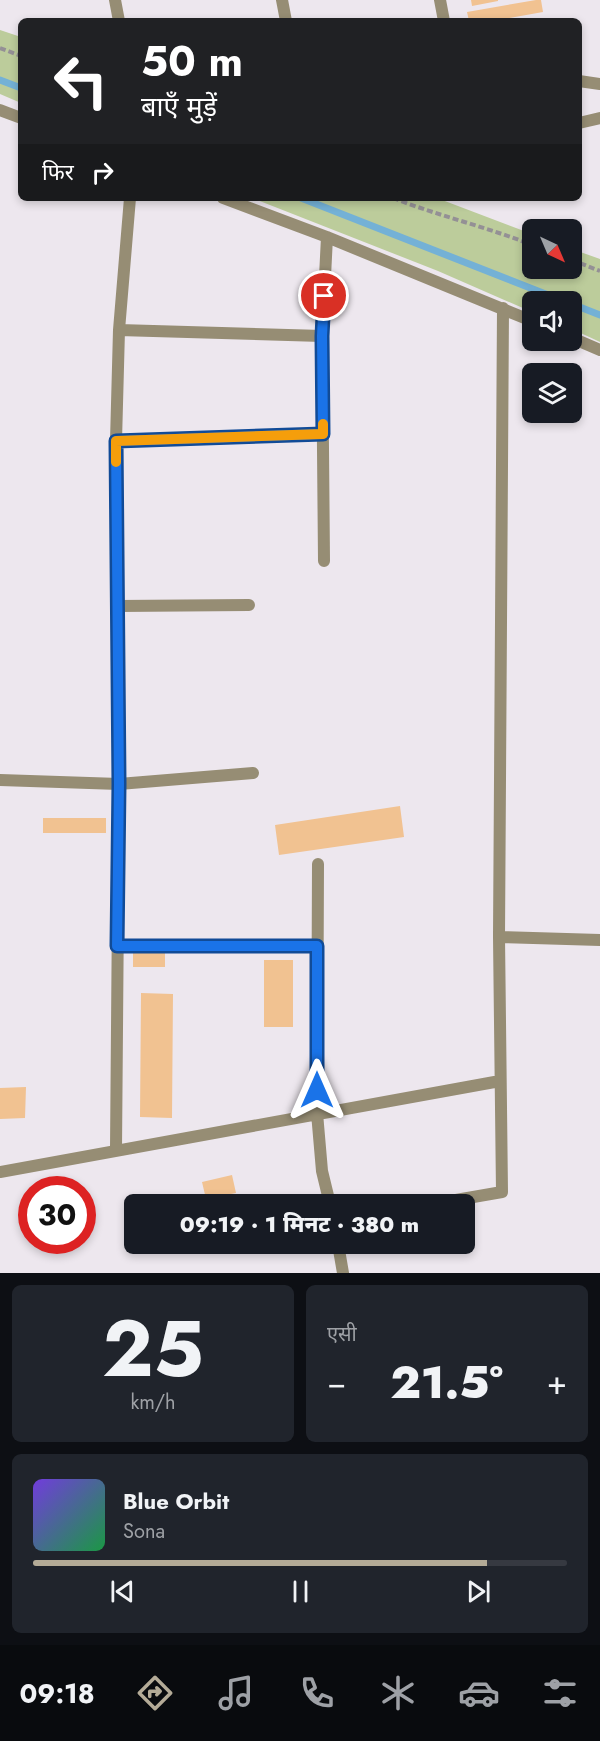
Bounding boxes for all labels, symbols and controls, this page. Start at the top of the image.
text: 50 m [141,31,243,92]
icon: left [42,42,120,120]
text: बाएँ मुड़ें [141,87,217,126]
text: फिर [42,156,74,188]
icon: right [86,156,119,189]
north arrow [522,219,582,279]
map controls [522,219,582,423]
pin [298,270,349,321]
icon: arrive [307,279,340,312]
button: sound [522,291,582,351]
button: layers [522,363,582,423]
position arrow [285,1058,349,1122]
speed limit sign: 30 [18,1176,96,1254]
text: 09:19 · 1 मिनट · 380 m [180,1208,419,1240]
text: 25 [102,1293,204,1405]
text: एसी [327,1320,357,1349]
text: 21.5° [390,1350,503,1415]
text: − [327,1359,346,1406]
text: + [547,1359,567,1406]
text: km/h [130,1388,176,1417]
text: Blue Orbit [123,1485,229,1517]
text: Sona [123,1517,165,1546]
icon: previous [106,1575,139,1608]
icon: pause [284,1575,317,1608]
icon: next [462,1575,495,1608]
icon: directions [134,1672,176,1714]
icon: music [215,1672,257,1714]
icon: phone [296,1672,338,1714]
icon: climate [377,1672,419,1714]
icon: car [458,1672,500,1714]
icon: filters [539,1672,581,1714]
text: 09:18 [19,1674,95,1713]

